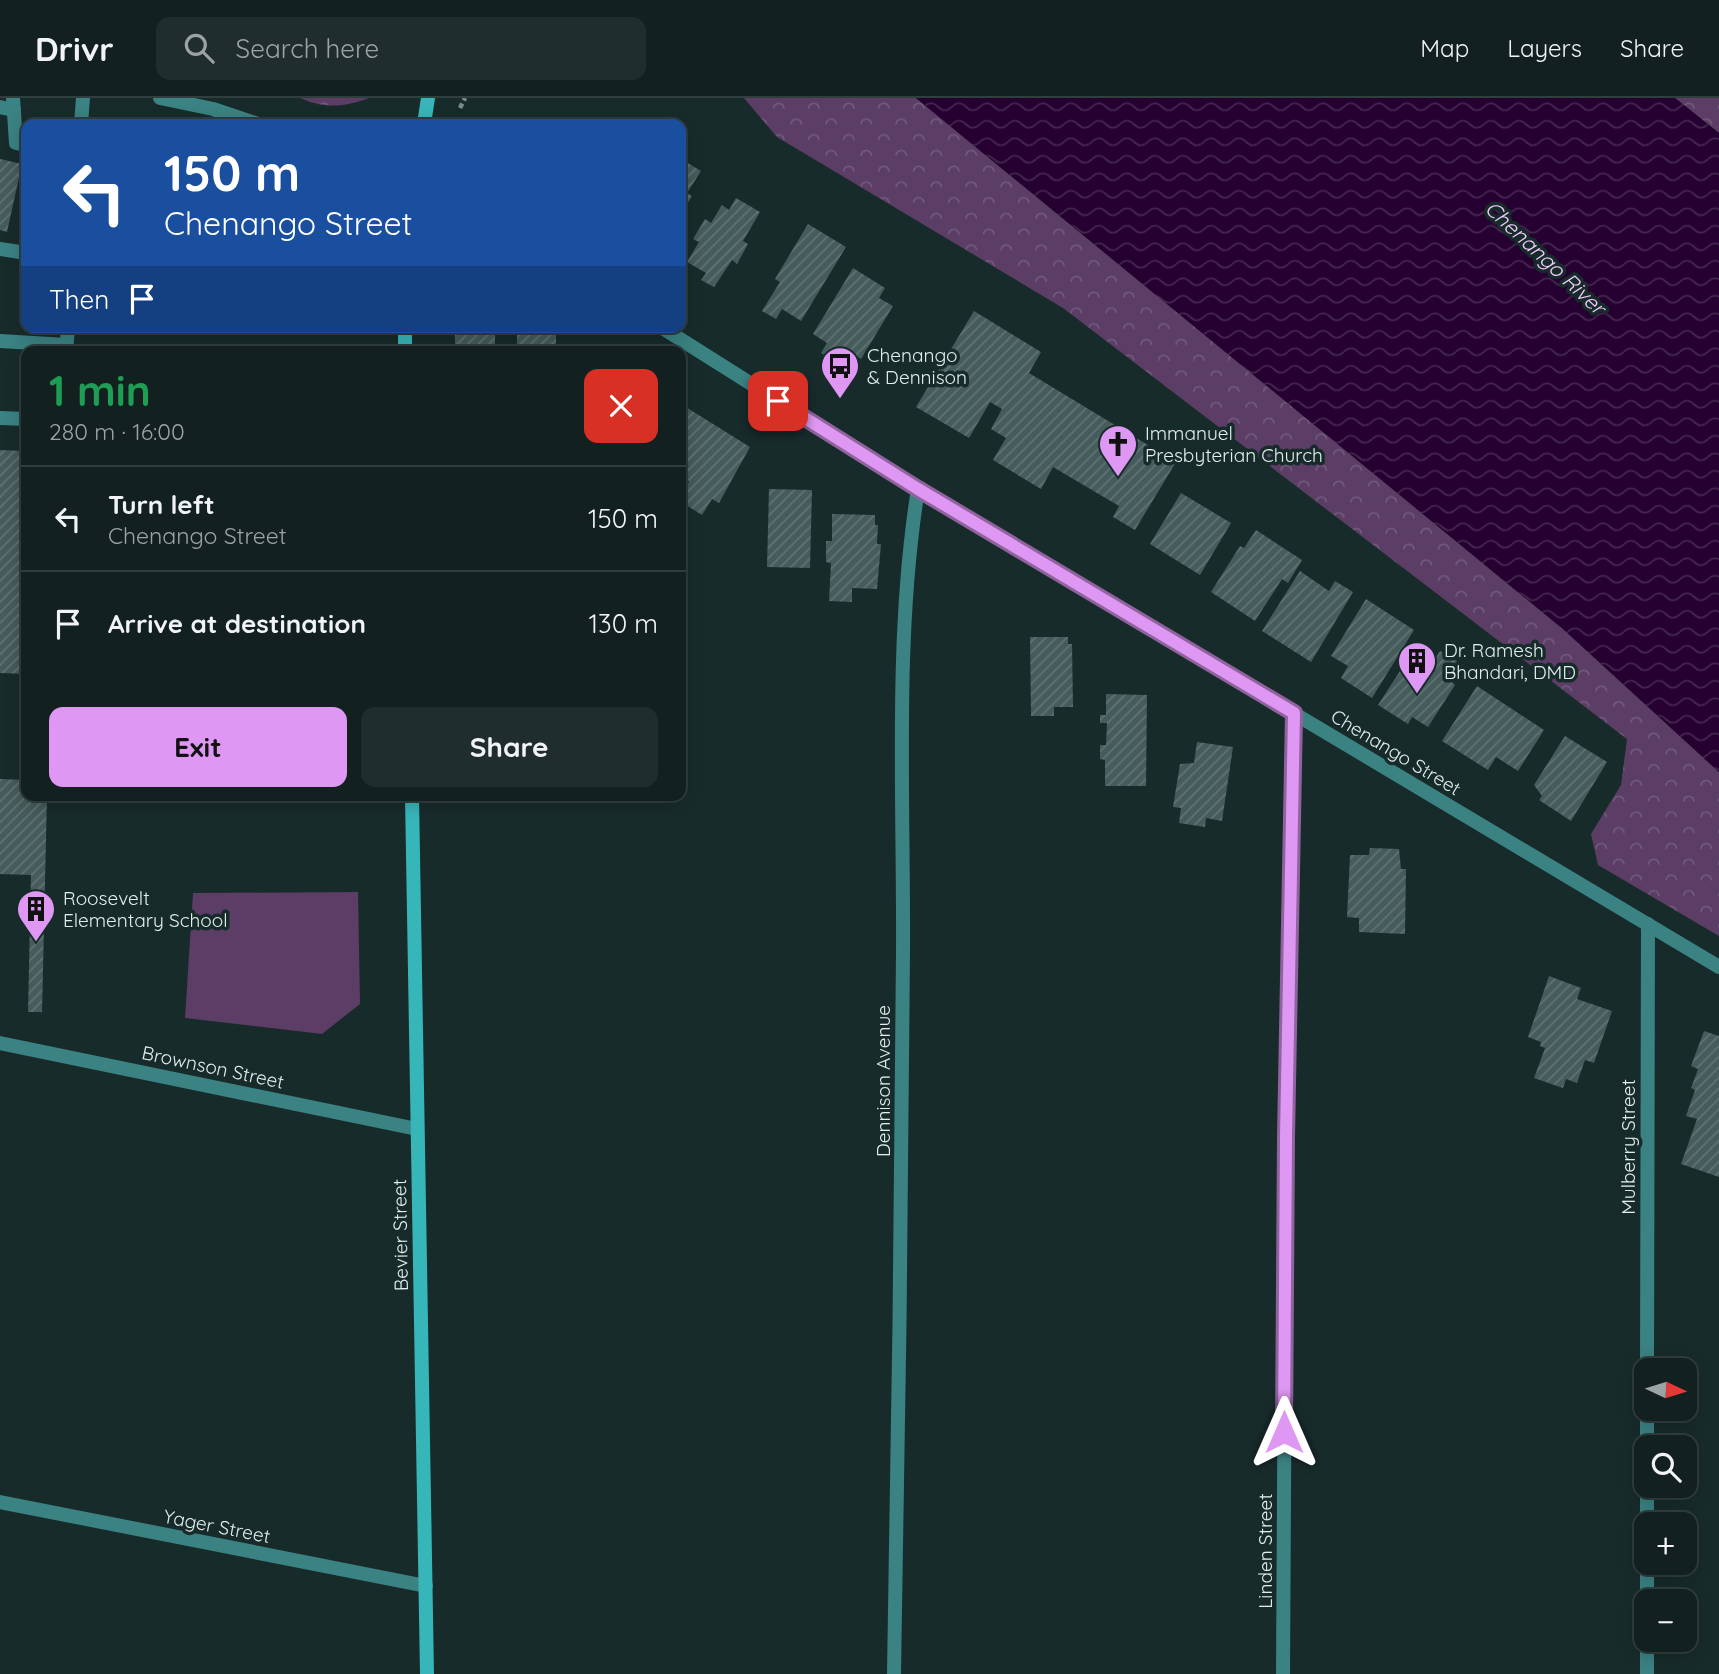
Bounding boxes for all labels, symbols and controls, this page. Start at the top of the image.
search box [156,17,646,80]
text: Drivr [35,28,114,69]
icon: search [180,29,218,67]
text: Search here [236,32,379,65]
text: Map [1420,33,1469,63]
text: Layers [1507,33,1582,63]
text: Share [1620,33,1684,63]
text: 150 m [164,142,300,203]
icon: left [49,147,140,238]
water label: Chenango River [1480,195,1613,322]
text: Chenango Street [164,203,412,243]
icon: arrive [123,280,161,318]
text: Then [49,283,109,316]
place label: Chenango & Dennison [867,343,967,389]
bus stop icon: Chenango & Dennison [819,345,861,400]
text: 1 min [49,364,151,417]
button: close [584,369,658,443]
pin [748,371,808,431]
icon: arrive [759,382,797,420]
text: 280 m · 16:00 [49,417,185,446]
place label: Immanuel Presbyterian Church [1145,421,1323,467]
church icon: Immanuel Presbyterian Church [1097,423,1139,478]
text: Turn left [108,488,215,521]
icon: left [49,500,87,538]
text: 150 m [588,502,658,535]
text: Chenango Street [108,521,287,550]
icon: arrive [49,605,87,643]
text: Arrive at destination [108,607,366,640]
text: 130 m [588,607,658,640]
place label: Dr. Ramesh Bhandari, DMD [1444,638,1576,684]
building icon: Dr. Ramesh Bhandari, DMD [1396,640,1438,695]
street label: Chenango Street [1327,704,1465,800]
button: Exit [49,707,347,787]
button: Share [361,707,658,787]
place label: Roosevelt Elementary School [63,886,228,932]
building icon: Roosevelt Elementary School [15,888,57,943]
street label: Dennison Avenue [871,1005,895,1157]
street label: Brownson Street [140,1040,286,1094]
street label: Mulberry Street [1616,1079,1640,1215]
street label: Bevier Street [387,1179,413,1291]
north arrow [1634,1358,1698,1421]
map controls [1634,1358,1697,1652]
position arrow [1247,1395,1321,1469]
button: search [1634,1435,1697,1498]
street label: Linden Street [1253,1493,1277,1609]
street label: Yager Street [162,1504,272,1548]
button: + [1634,1512,1697,1575]
button: − [1634,1589,1697,1652]

